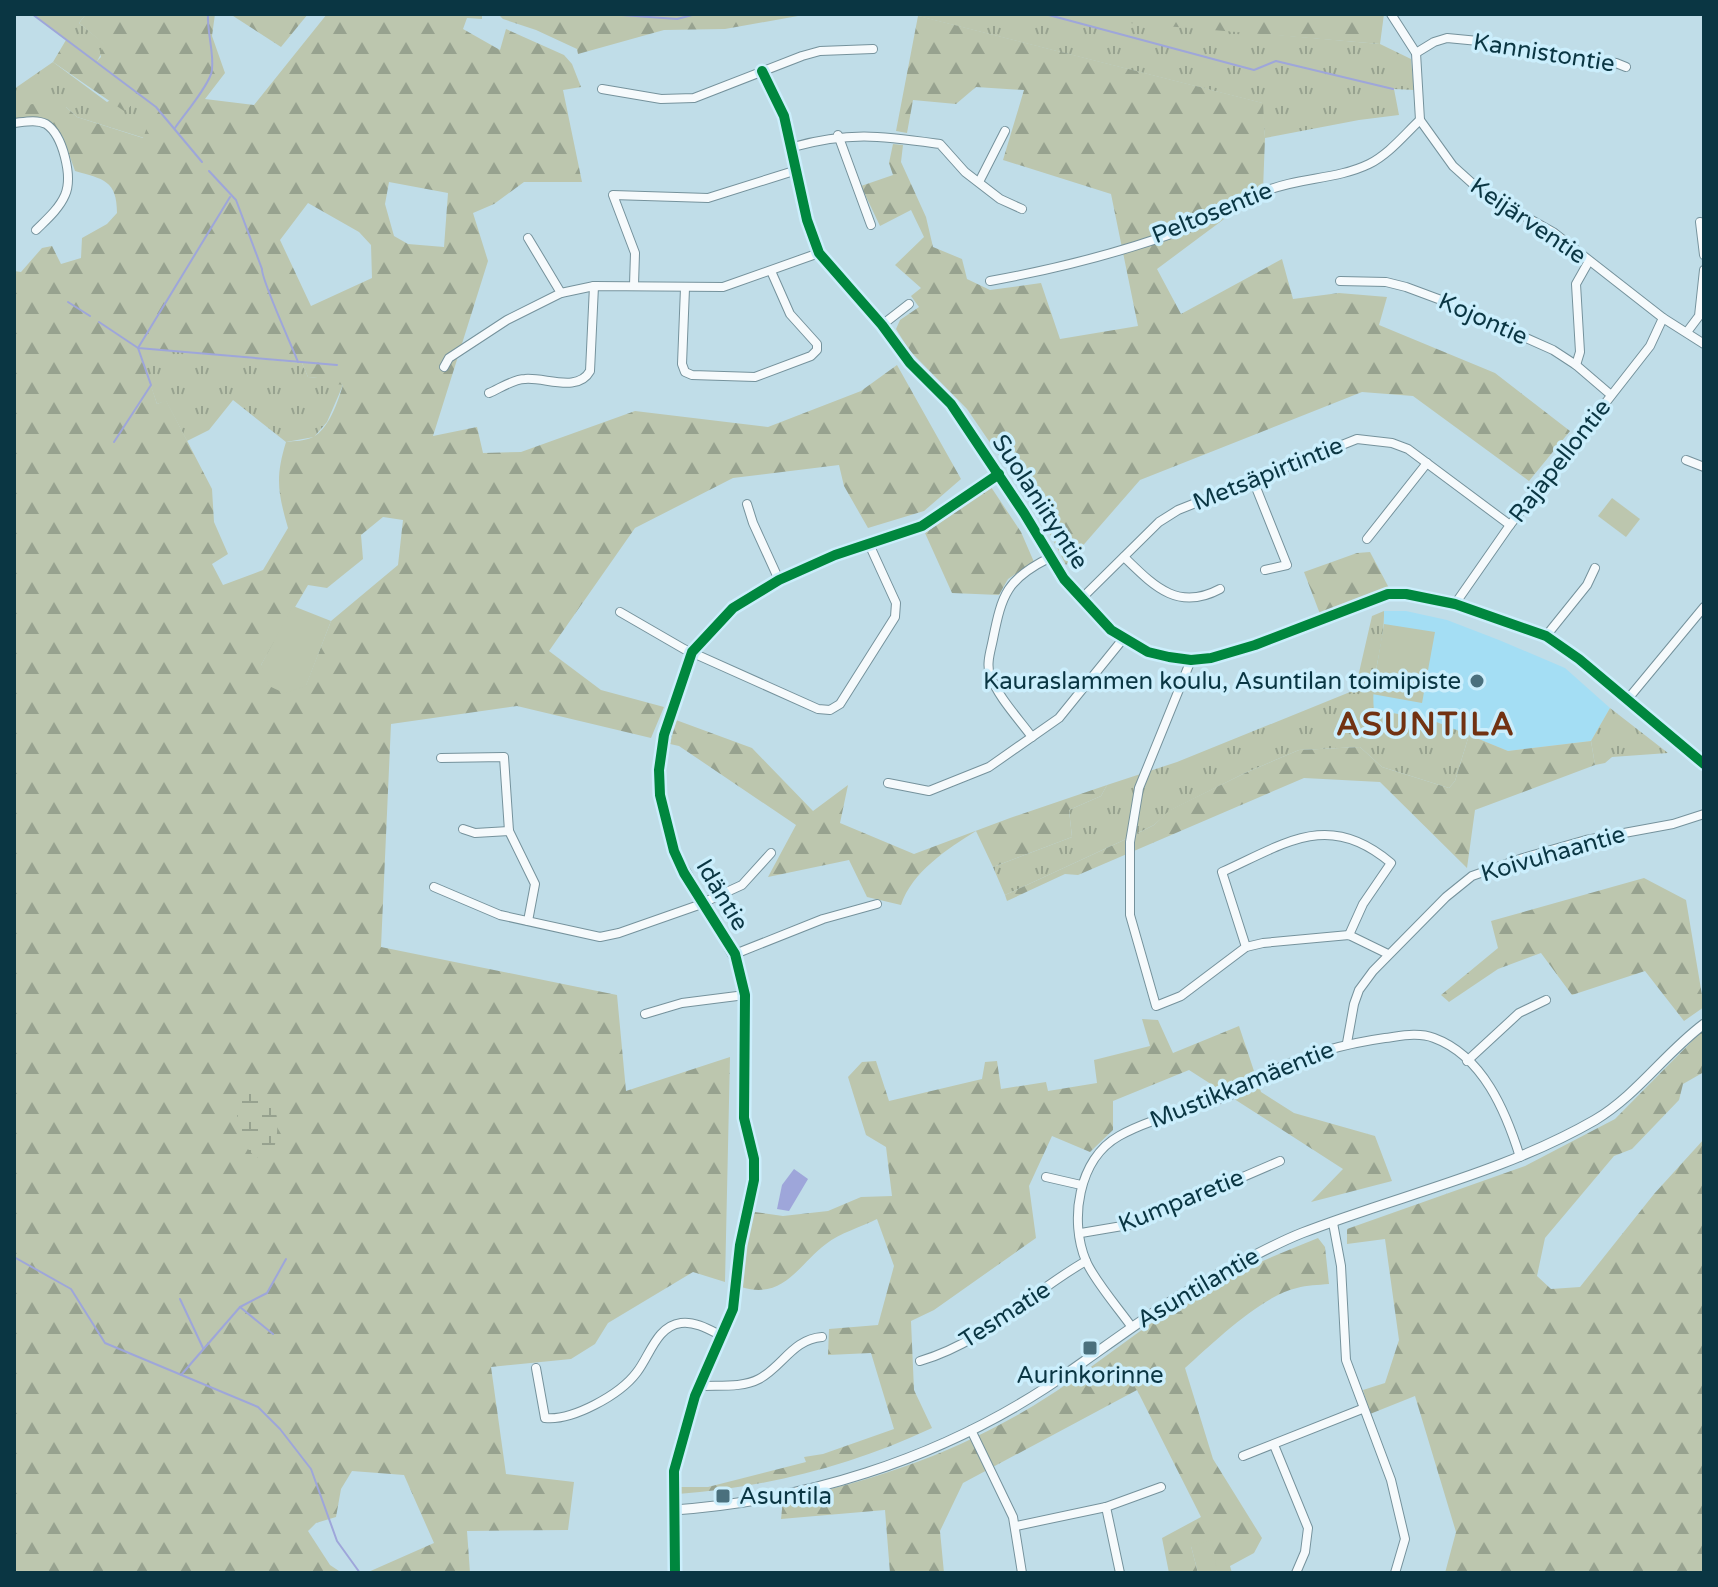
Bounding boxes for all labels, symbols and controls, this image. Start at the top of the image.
street label: Kannistontie [1471,28,1617,78]
street label: Keijärventie [1465,172,1591,270]
street label: Peltosentie [1148,176,1276,250]
street label: Kojontie [1434,287,1532,351]
street label: Rajapellontie [1503,394,1617,528]
street label: Suolaniityntie [986,429,1094,575]
street label: Metsäpirtintie [1189,431,1347,517]
place label: Kauraslammen koulu, Asuntilan toimipiste [983,667,1461,696]
marker: Kauraslammen koulu, Asuntilan toimipiste [1468,672,1486,690]
district label: ASUNTILA [1336,706,1516,744]
street label: Koivuhaantie [1478,820,1628,888]
street label: Idäntie [689,854,755,936]
street label: Mustikkamäentie [1146,1035,1338,1135]
street label: Kumparetie [1114,1163,1248,1239]
street label: Asuntilantie [1132,1241,1264,1335]
street label: Tesmatie [954,1275,1056,1355]
marker: Aurinkorinne [1081,1339,1099,1357]
place label: Aurinkorinne [1016,1361,1164,1390]
place label: Asuntila [739,1482,832,1511]
marker: Asuntila [714,1487,732,1505]

